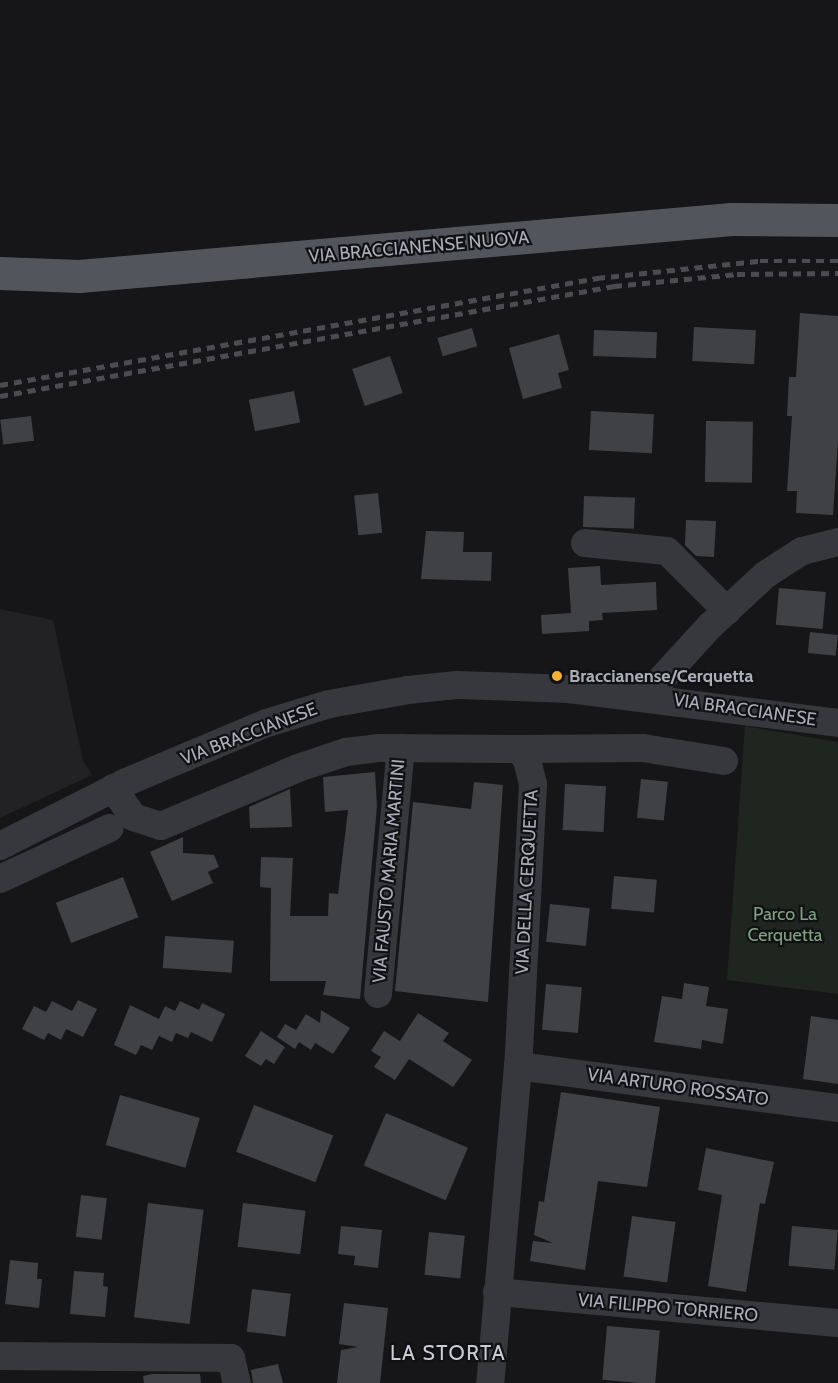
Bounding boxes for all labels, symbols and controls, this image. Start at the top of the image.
street label: VIA BRACCIANENSE NUOVA [308,227,530,267]
place label: Braccianense/Cerquetta [569,665,753,687]
marker: Braccianense/Cerquetta [550,669,564,683]
street label: VIA BRACCIANESE [672,689,818,731]
street label: VIA BRACCIANESE [178,698,320,770]
street label: VIA FAUSTO MARIA MARTINI [368,758,410,984]
street label: VIA DELLA CERQUETTA [511,789,543,975]
park label: Parco La Cerquetta [748,904,822,946]
street label: VIA ARTURO ROSSATO [586,1064,770,1110]
street label: VIA FILIPPO TORRIERO [577,1289,759,1327]
district label: LA STORTA [390,1340,506,1366]

